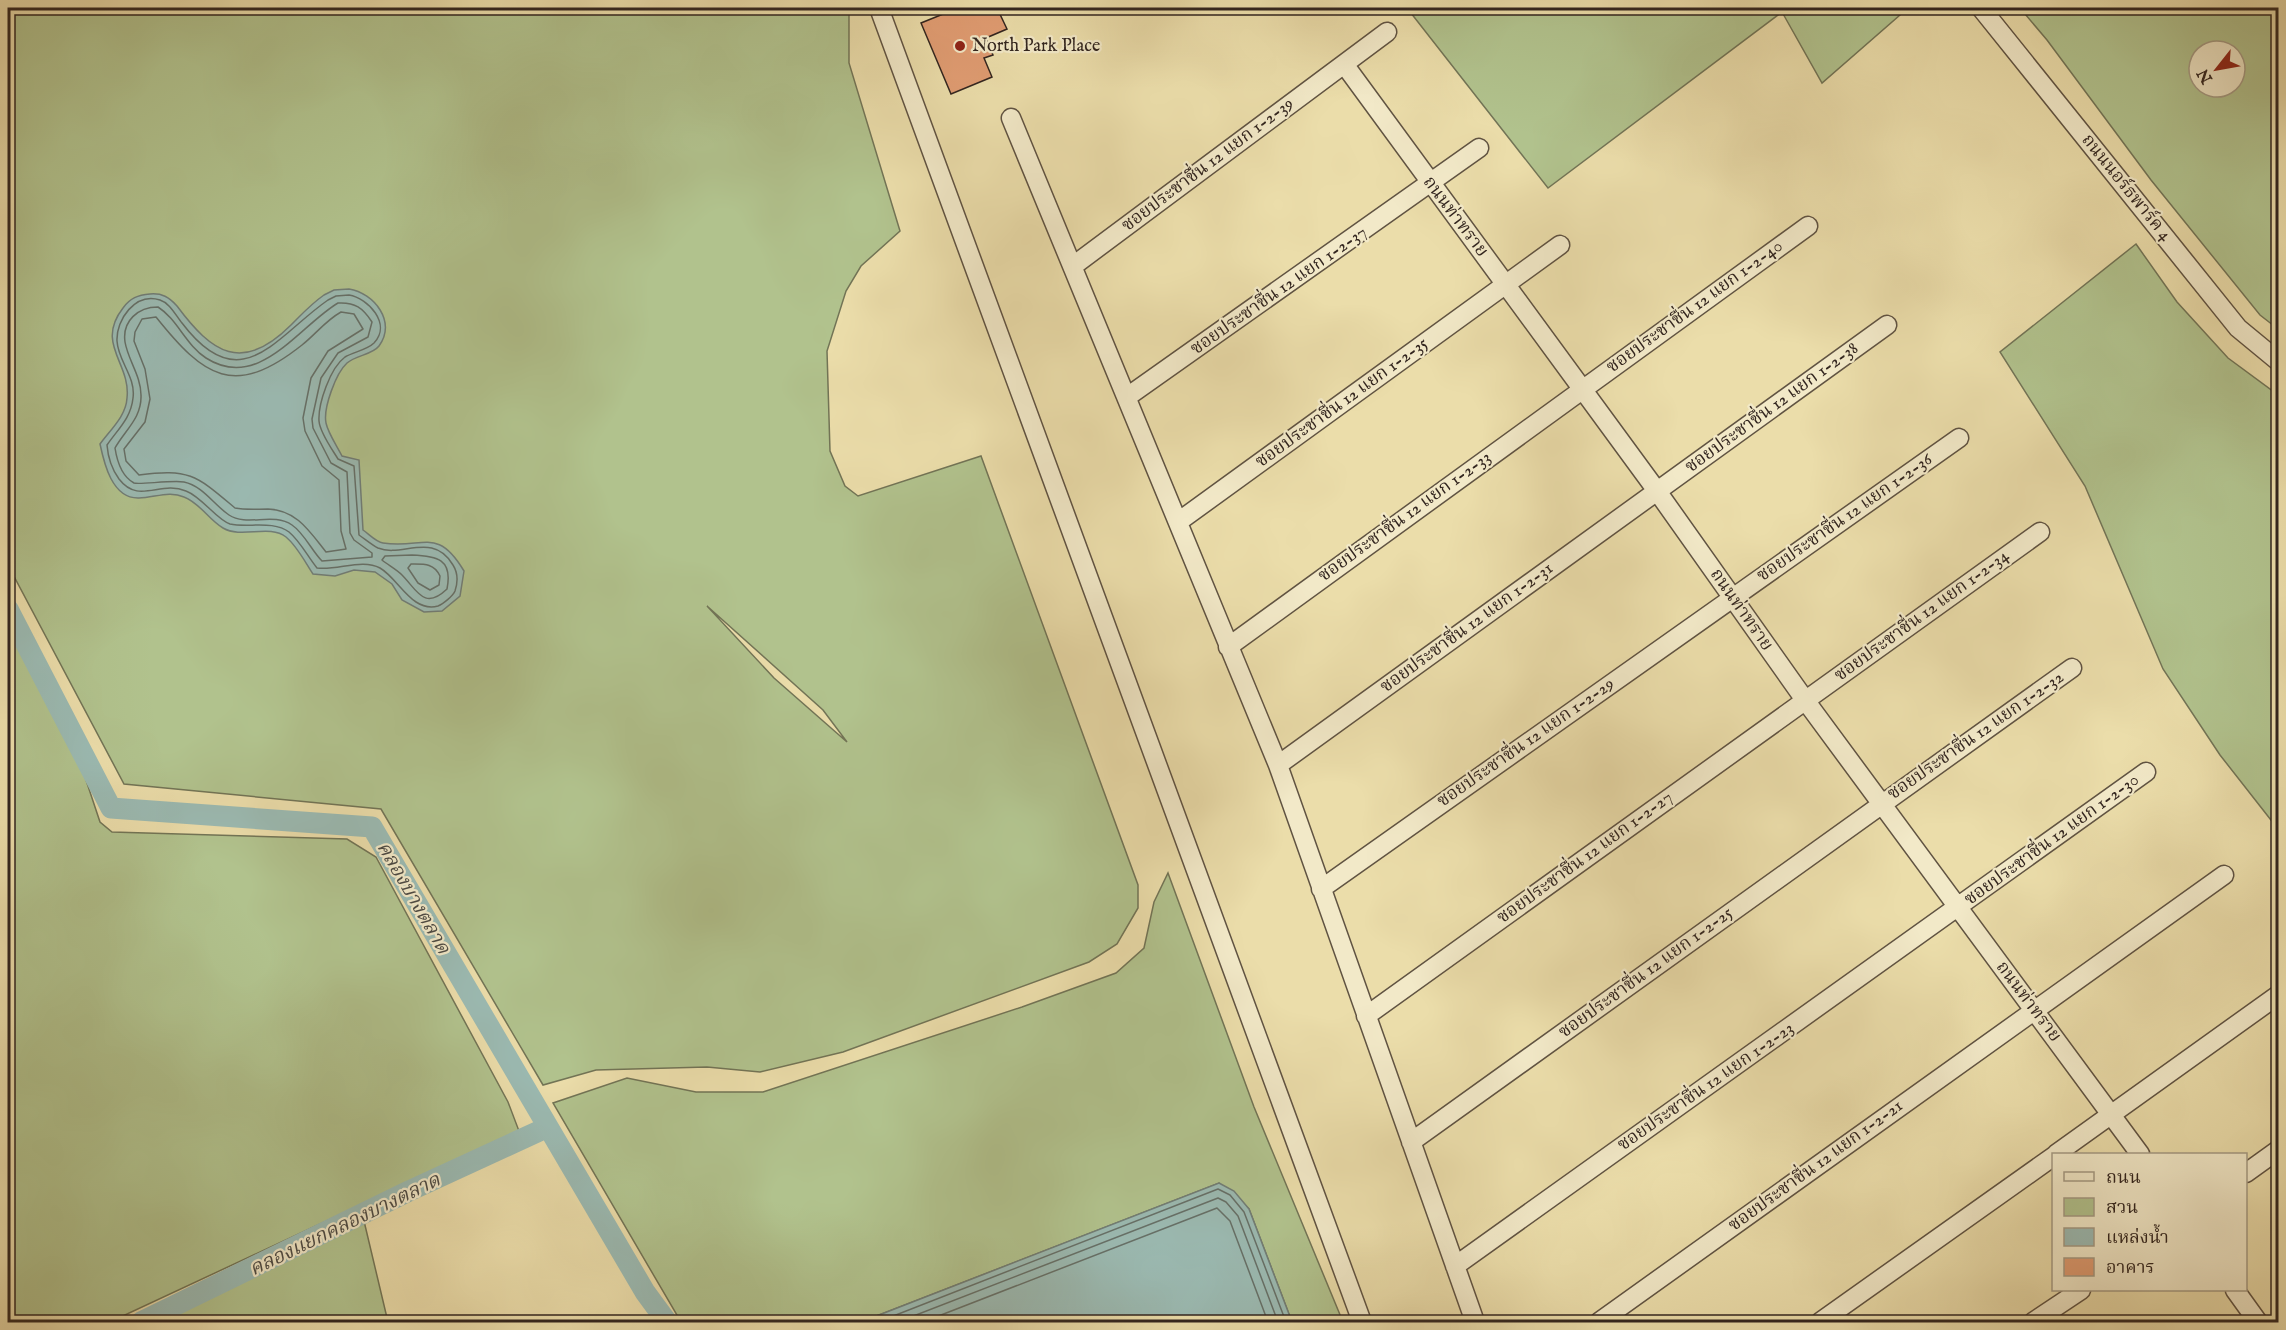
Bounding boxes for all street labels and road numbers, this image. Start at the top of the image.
street label: ซอยประชาชื่น 12 แยก 1-2-39 [1115,90,1299,237]
street label: ถนนนอร์ธพาร์ค 4 [2076,129,2177,246]
street label: ถนนท่าทราย [1417,172,1493,262]
street label: ซอยประชาชื่น 12 แยก 1-2-37 [1184,218,1372,361]
street label: ซอยประชาชื่น 12 แยก 1-2-40 [1600,232,1788,379]
street label: ซอยประชาชื่น 12 แยก 1-2-35 [1249,329,1433,474]
street label: ซอยประชาชื่น 12 แยก 1-2-38 [1678,334,1863,479]
street label: ซอยประชาชื่น 12 แยก 1-2-33 [1312,443,1496,588]
street label: ซอยประชาชื่น 12 แยก 1-2-36 [1750,445,1938,587]
street label: ซอยประชาชื่น 12 แยก 1-2-34 [1828,542,2014,687]
street label: ซอยประชาชื่น 12 แยก 1-2-31 [1374,554,1558,699]
street label: ถนนท่าทราย [1704,564,1778,656]
street label: ซอยประชาชื่น 12 แยก 1-2-32 [1881,663,2069,806]
street label: ซอยประชาชื่น 12 แยก 1-2-29 [1431,670,1619,813]
street label: ซอยประชาชื่น 12 แยก 1-2-30 [1958,766,2144,911]
street label: ซอยประชาชื่น 12 แยก 1-2-27 [1490,783,1677,930]
street label: ซอยประชาชื่น 12 แยก 1-2-25 [1552,899,1738,1044]
street label: ถนนท่าทราย [1990,957,2066,1047]
street label: ซอยประชาชื่น 12 แยก 1-2-23 [1611,1014,1799,1157]
street label: ซอยประชาชื่น 12 แยก 1-2-21 [1722,1092,1908,1237]

